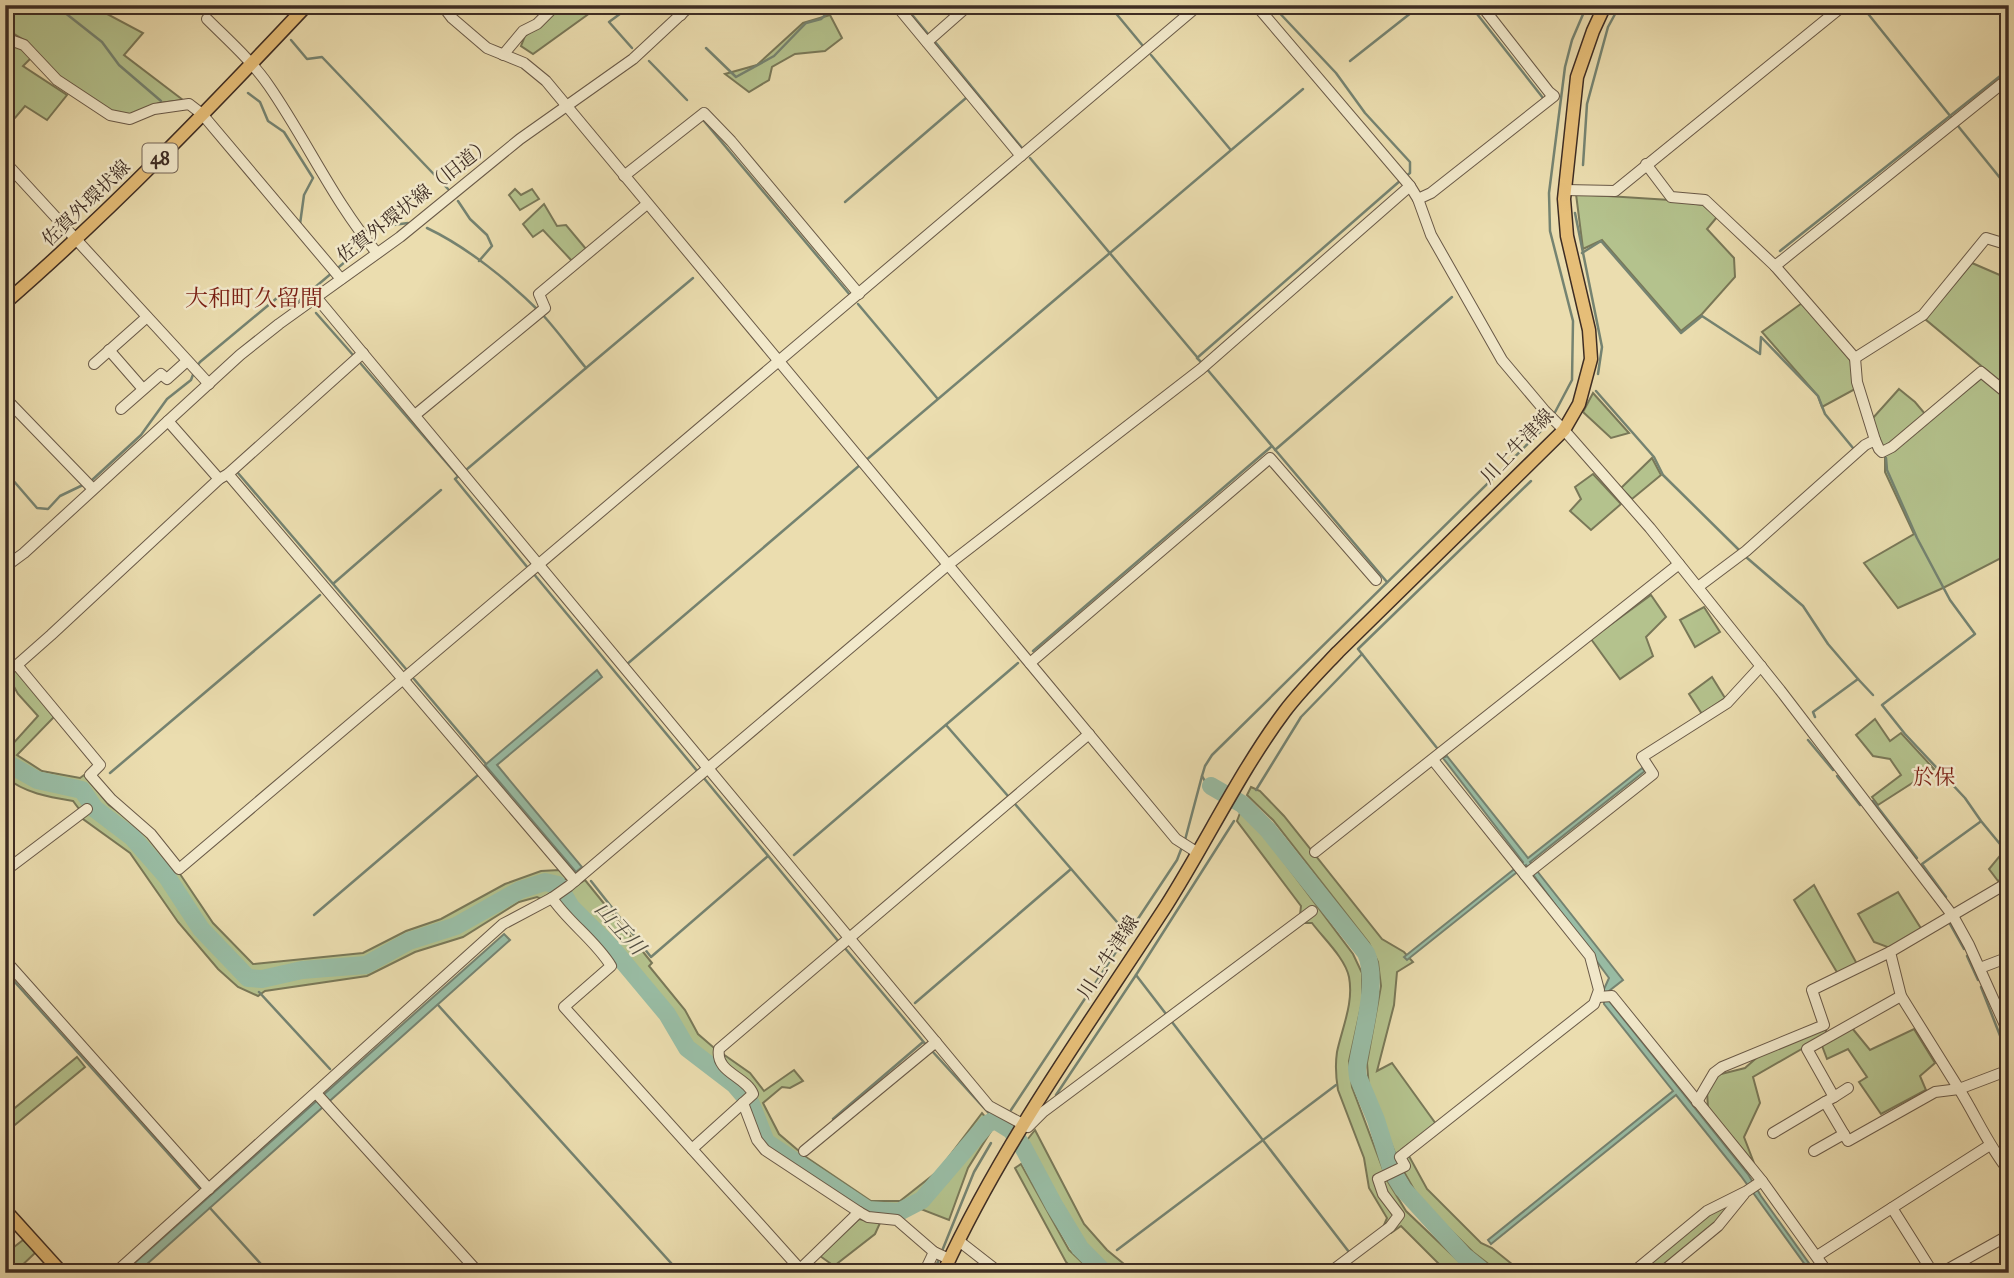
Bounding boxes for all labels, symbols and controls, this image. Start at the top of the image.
street label: 佐賀外環状線（旧道） [332,132,496,268]
road number: 48 [142,144,178,173]
street label: 佐賀外環状線 [37,155,135,251]
district label: 大和町久留間 [185,284,323,312]
street label: 川上牛津線 [1476,404,1558,488]
district label: 於保 [1913,764,1955,790]
water label: 山王川 [589,896,652,962]
street label: 川上牛津線 [1072,911,1144,1003]

